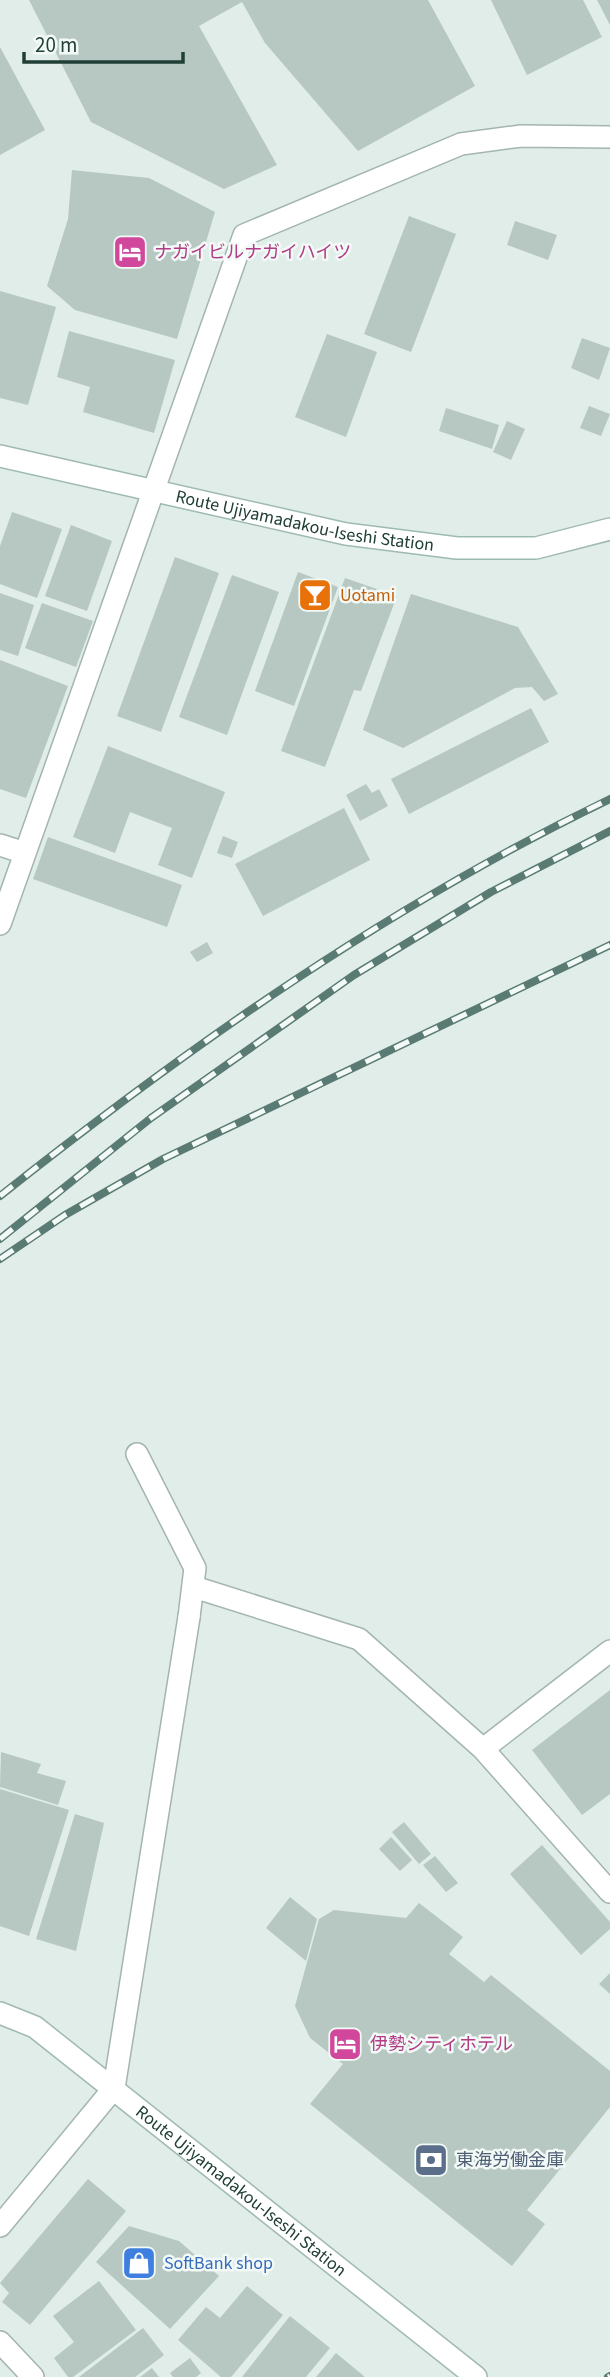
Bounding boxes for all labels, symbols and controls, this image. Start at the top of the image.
scale bar [24,21,184,65]
text: 20 m [35,30,77,60]
hotel icon: ナガイビルナガイハイツ [111,233,149,271]
place label: ナガイビルナガイハイツ [154,240,351,265]
street label: Route Ujiyamadakou-Iseshi Station [173,484,436,558]
bar icon: Uotami [296,576,334,614]
place label: Uotami [340,583,395,608]
hotel icon: 伊勢シティホテル [326,2025,364,2063]
place label: 伊勢シティホテル [370,2032,513,2057]
street label: Route Ujiyamadakou-Iseshi Station [130,2099,352,2282]
bank icon: 東海労働金庫 [412,2141,450,2179]
place label: 東海労働金庫 [456,2148,564,2173]
shop icon: SoftBank shop [120,2244,158,2282]
place label: SoftBank shop [164,2251,273,2276]

